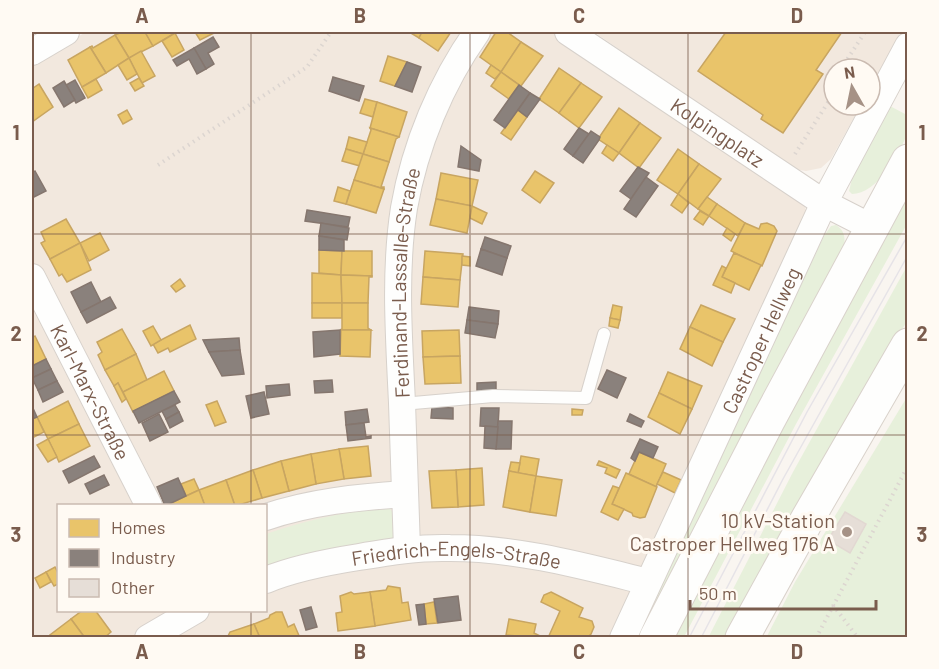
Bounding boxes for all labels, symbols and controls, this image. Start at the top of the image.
text: A [135,3,149,27]
text: B [354,3,366,27]
text: C [573,3,585,27]
text: D [791,3,803,27]
north arrow [822,57,882,117]
text: N [843,61,856,82]
street label: Kolpingplatz [666,92,769,172]
text: 1 [12,120,20,144]
text: 1 [918,120,926,144]
street label: Ferdinand-Lassalle-Straße [386,165,425,399]
street label: Castroper Hellweg [716,263,805,417]
street label: Karl-Marx-Straße [46,320,135,464]
text: 2 [10,321,22,345]
text: 2 [916,321,928,345]
legend [57,504,267,612]
place label: 10 kV-Station Castroper Hellweg 176 A [630,508,835,555]
text: Homes [111,516,165,538]
text: 3 [11,522,21,546]
text: 3 [917,522,927,546]
marker: 10 kV-Station Castroper Hellweg 176 A [840,525,854,539]
street label: Friedrich-Engels-Straße [350,536,563,573]
text: Industry [111,546,175,568]
scale bar [690,573,876,611]
text: Other [111,576,155,598]
text: 50 m [699,582,737,604]
text: A [135,639,149,663]
text: B [354,639,366,663]
text: C [573,639,585,663]
text: D [791,639,803,663]

